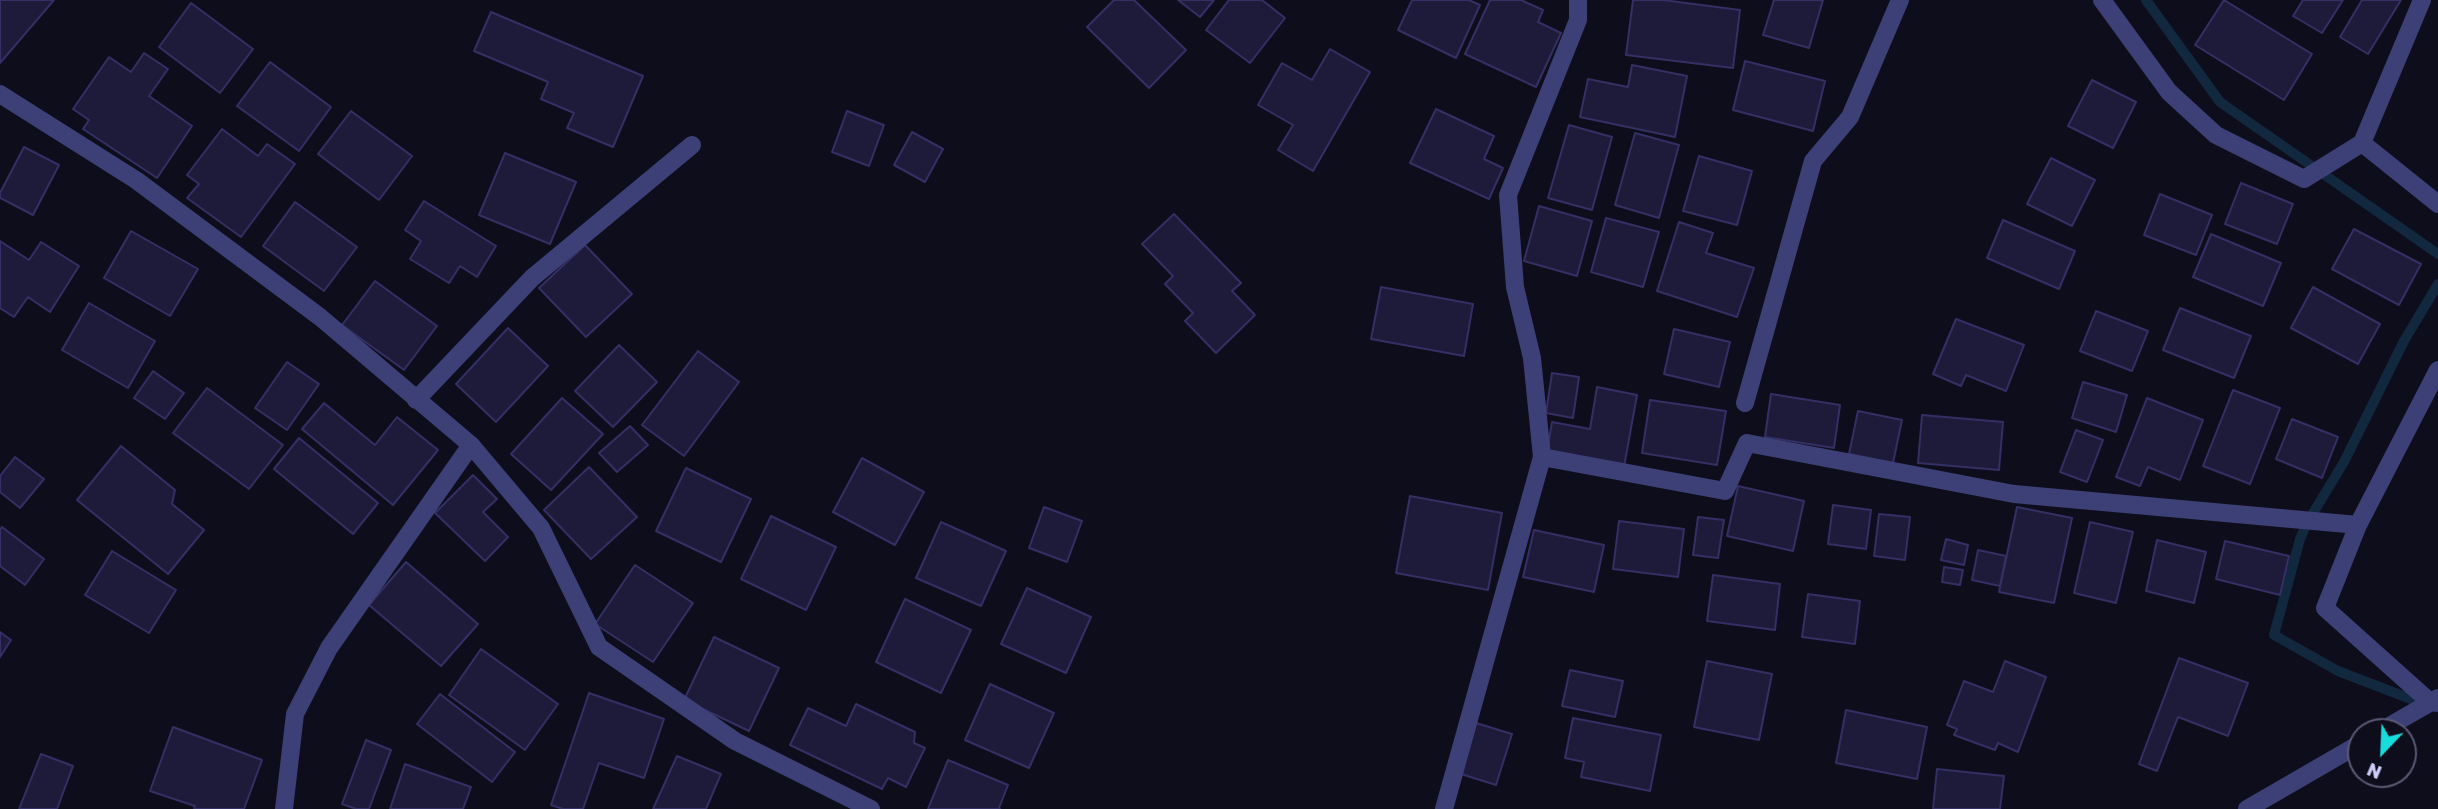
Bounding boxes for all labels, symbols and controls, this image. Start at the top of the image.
north arrow [2347,718,2417,788]
text: N [2364,758,2385,784]

